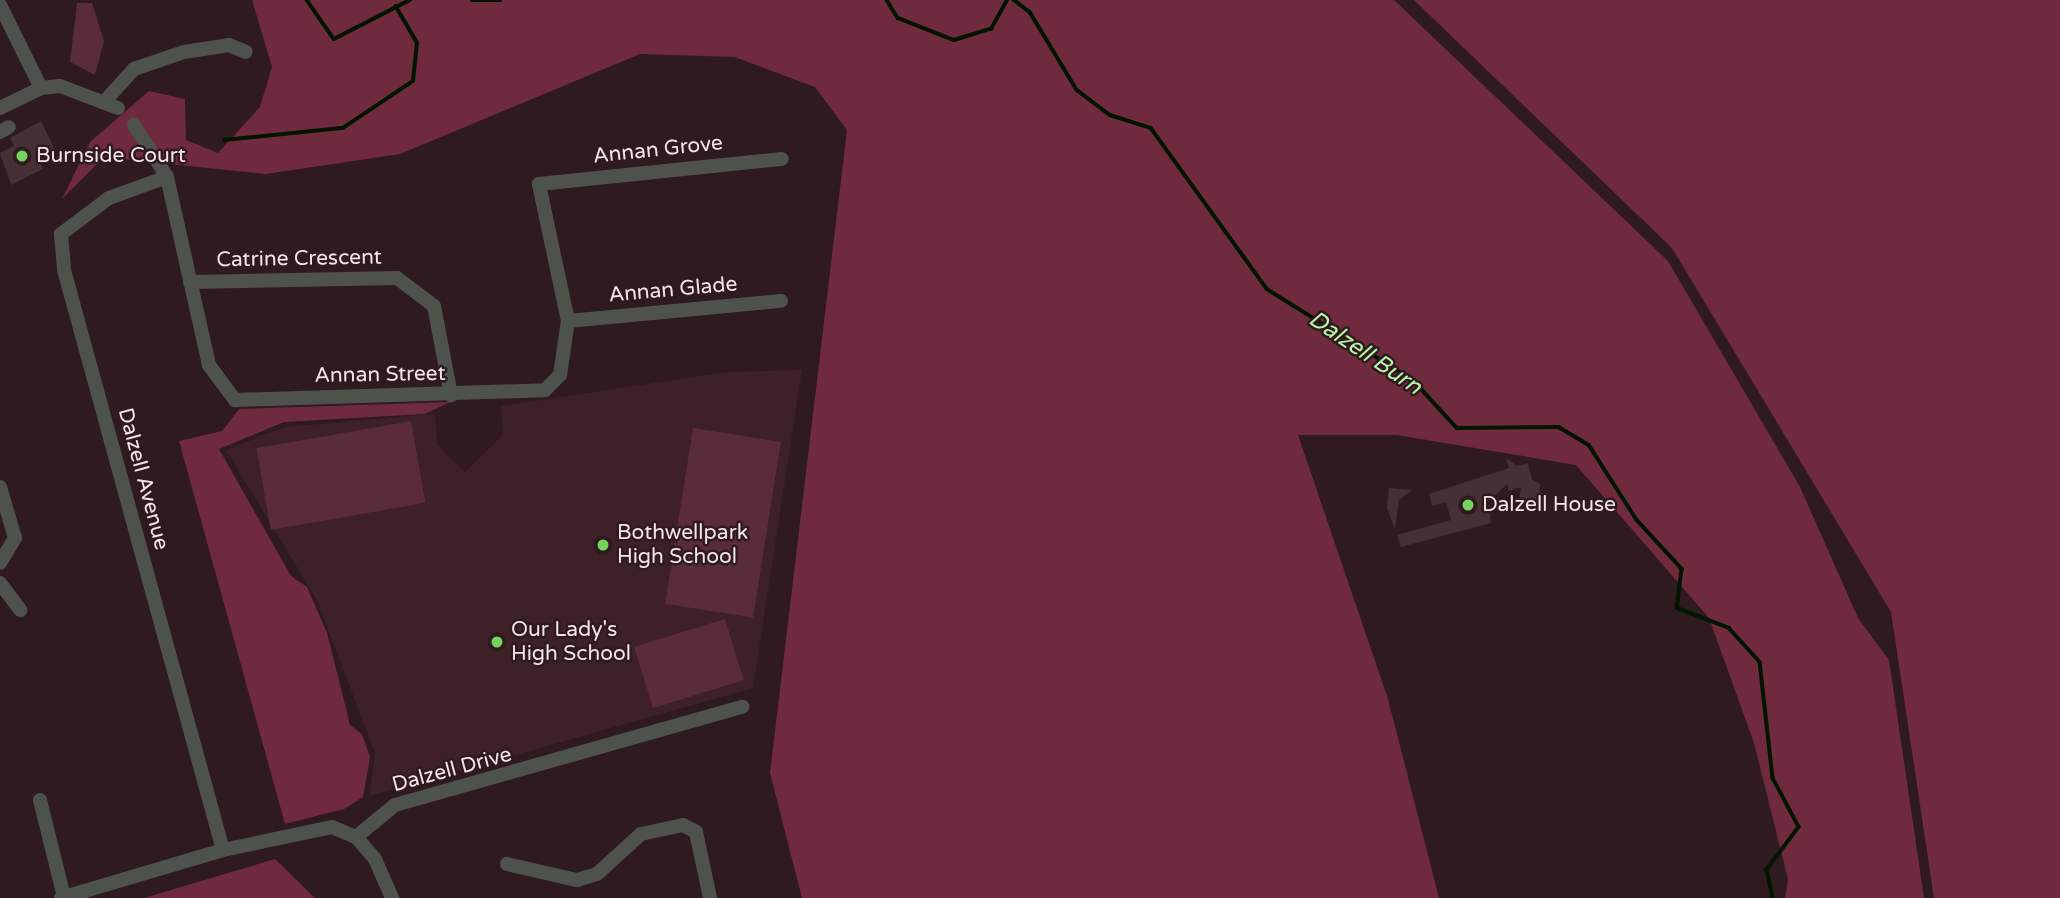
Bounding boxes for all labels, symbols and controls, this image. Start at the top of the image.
street label: Annan Grove [592,131,724,169]
place label: Burnside Court [36,143,186,169]
marker: Burnside Court [14,148,30,164]
street label: Catrine Crescent [216,245,382,273]
street label: Annan Glade [608,272,738,308]
water label: Dalzell Burn [1303,305,1427,401]
street label: Annan Street [314,361,446,389]
street label: Dalzell Avenue [112,405,174,553]
place label: Dalzell House [1482,492,1616,518]
marker: Dalzell House [1460,497,1476,513]
place label: Bothwellpark High School [617,520,748,570]
marker: Bothwellpark High School [595,537,611,553]
place label: Our Lady's High School [511,617,631,667]
marker: Our Lady's High School [489,634,505,650]
street label: Dalzell Drive [390,742,514,798]

